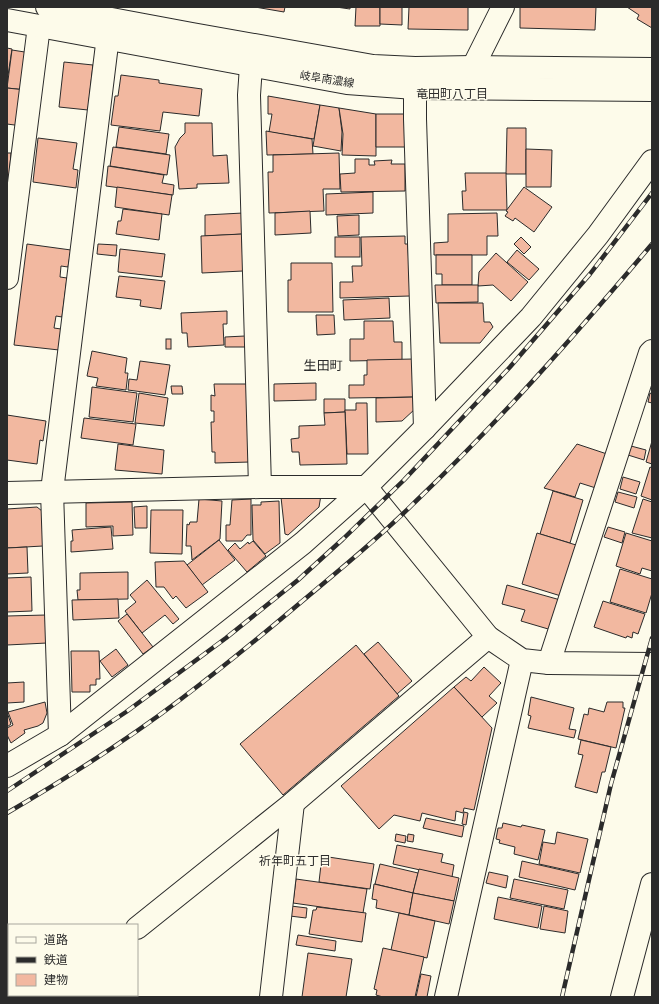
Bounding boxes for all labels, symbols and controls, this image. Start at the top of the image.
street label: 岐阜南濃線 [299,69,355,90]
district label: 竜田町八丁目 [416,87,488,101]
district label: 生田町 [303,358,343,373]
district label: 祈年町五丁目 [259,854,331,868]
legend [8,924,138,996]
text: 道路 [44,933,68,947]
text: 鉄道 [44,953,68,967]
text: 建物 [44,973,68,987]

